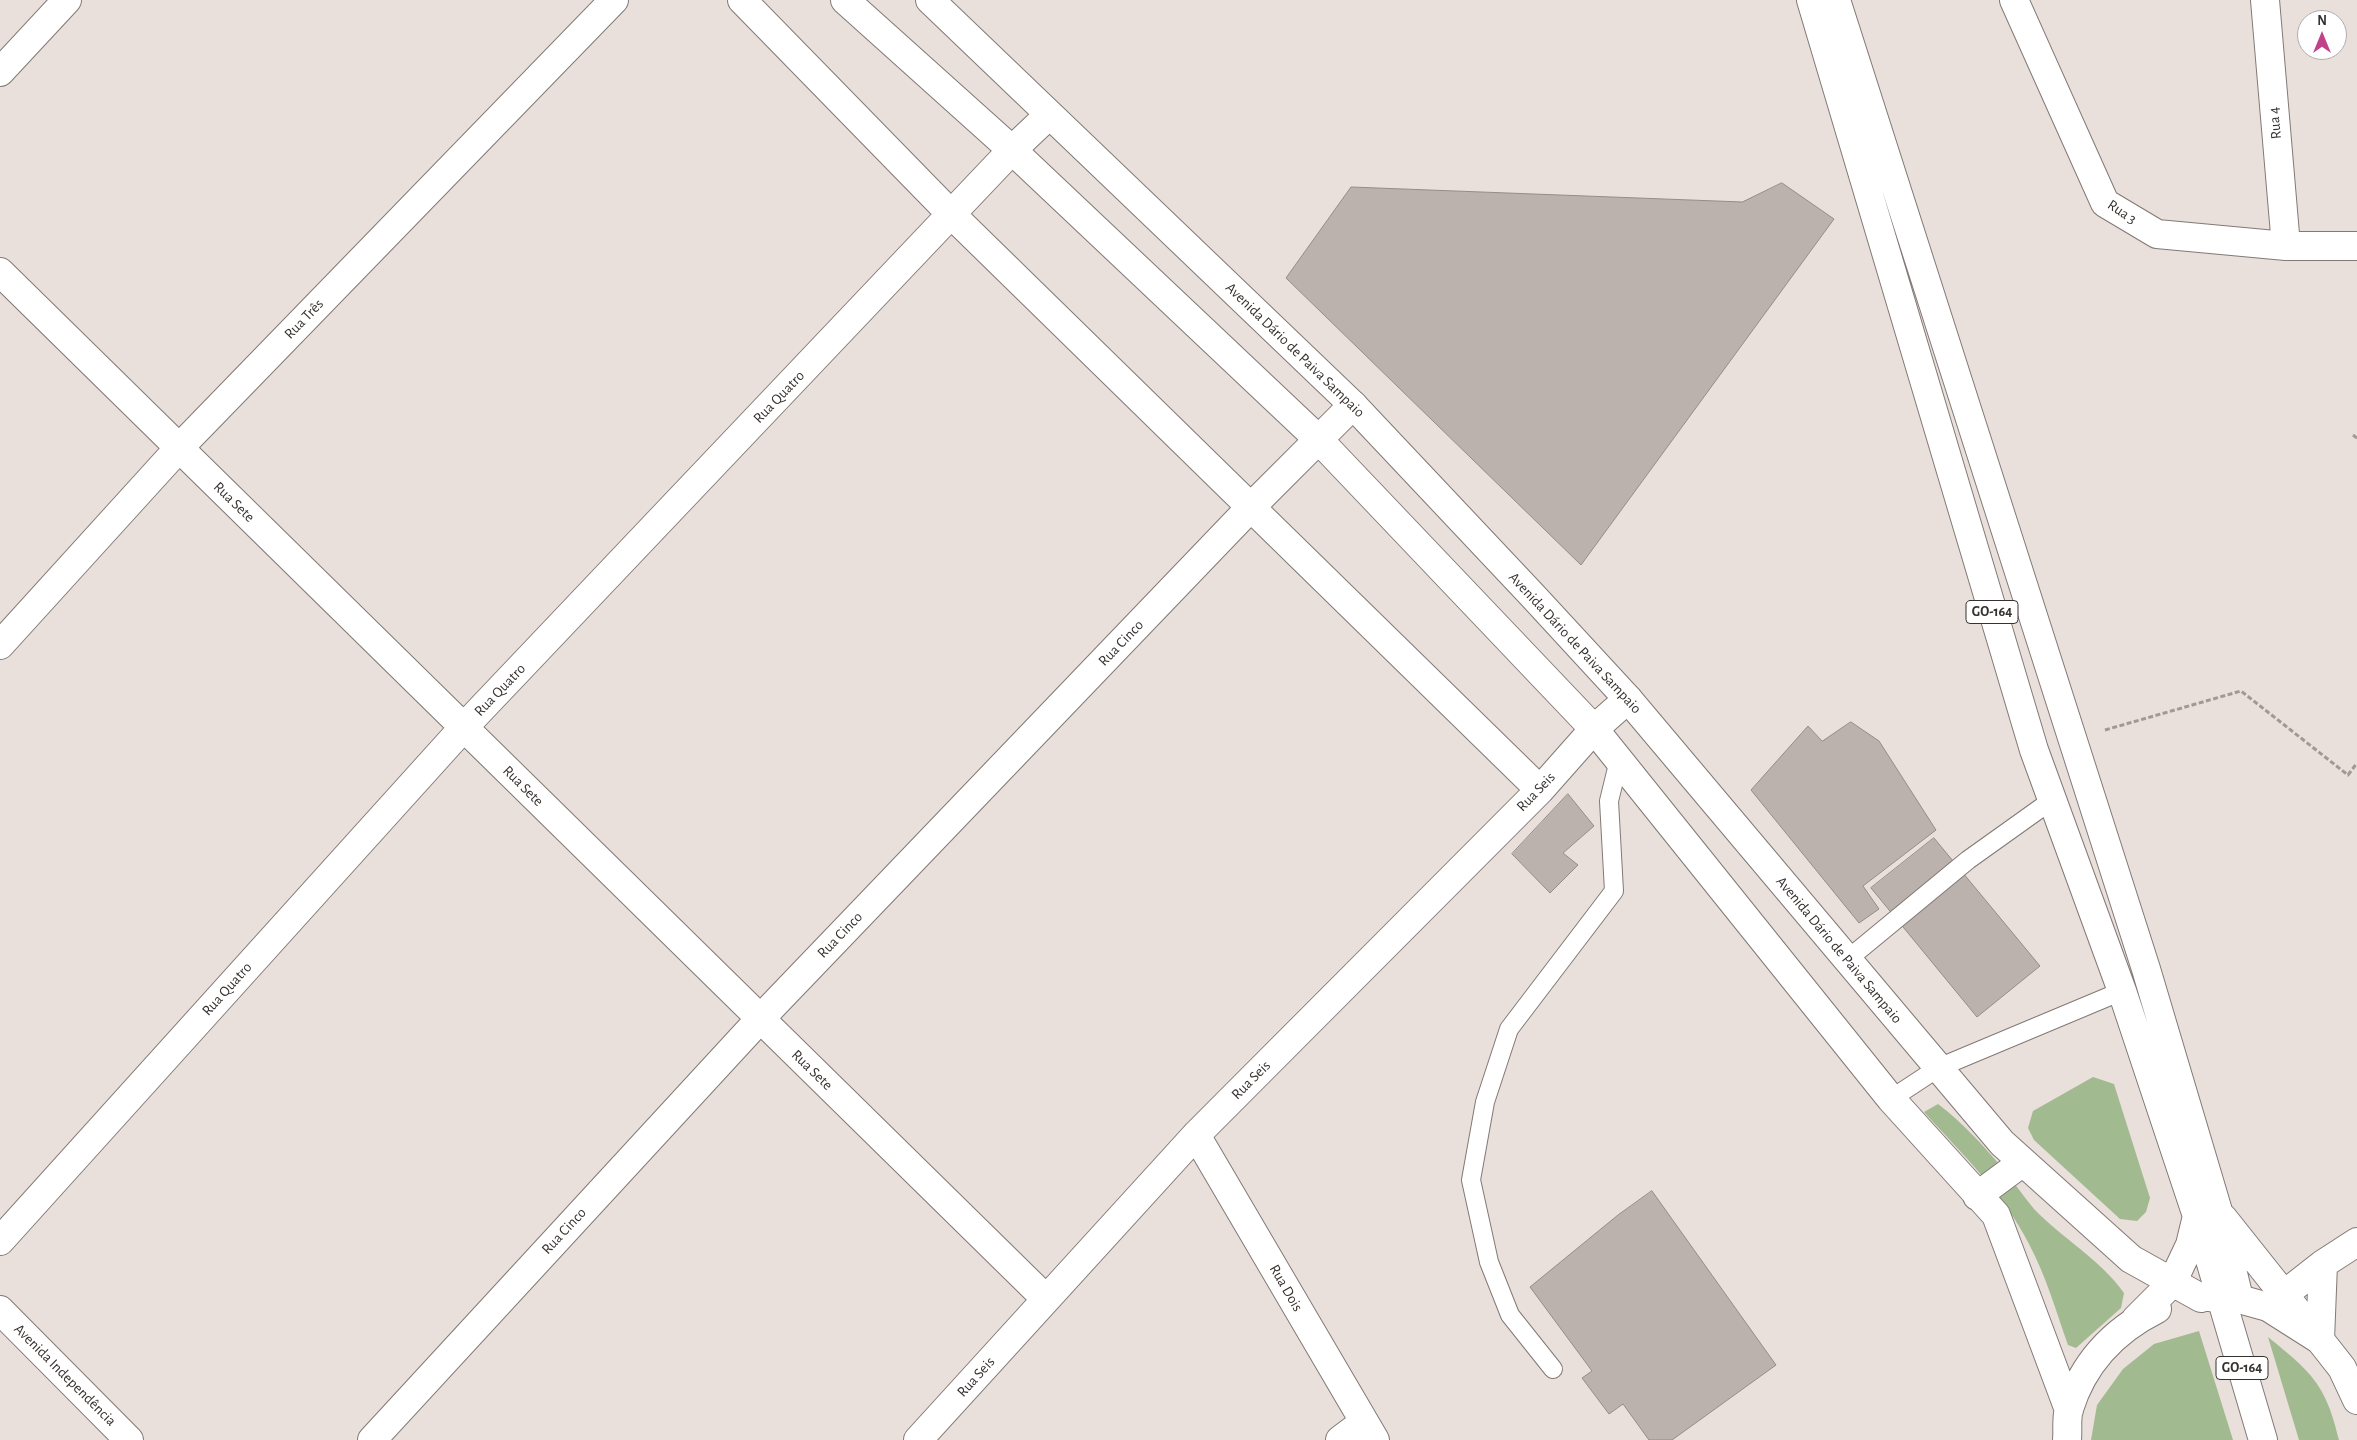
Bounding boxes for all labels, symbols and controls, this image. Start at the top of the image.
north arrow [2297,10,2347,60]
text: N [2317,14,2327,28]
street label: Rua 4 [2265,106,2285,140]
street label: Rua 3 [2104,196,2140,228]
street label: Avenida Dário de Paiva Sampaio [1222,279,1368,421]
street label: Rua Três [281,295,327,343]
street label: Rua Quatro [750,367,808,427]
street label: Rua Sete [210,478,258,526]
street label: Avenida Dário de Paiva Sampaio [1505,569,1645,717]
road number: GO-164 [1966,600,2018,624]
street label: Rua Cinco [1095,616,1147,670]
street label: Rua Quatro [471,660,529,720]
street label: Rua Sete [499,762,547,810]
street label: Rua Seis [1513,769,1559,815]
street label: Avenida Dário de Paiva Sampaio [1772,873,1906,1027]
street label: Rua Cinco [814,908,866,962]
street label: Rua Quatro [198,958,256,1020]
street label: Rua Sete [788,1046,836,1094]
street label: Rua Seis [1228,1057,1274,1103]
street label: Rua Cinco [538,1204,590,1258]
street label: Rua Dois [1265,1261,1307,1315]
street label: Avenida Independência [10,1320,120,1430]
street label: Rua Seis [953,1353,999,1401]
road number: GO-164 [2216,1356,2268,1380]

